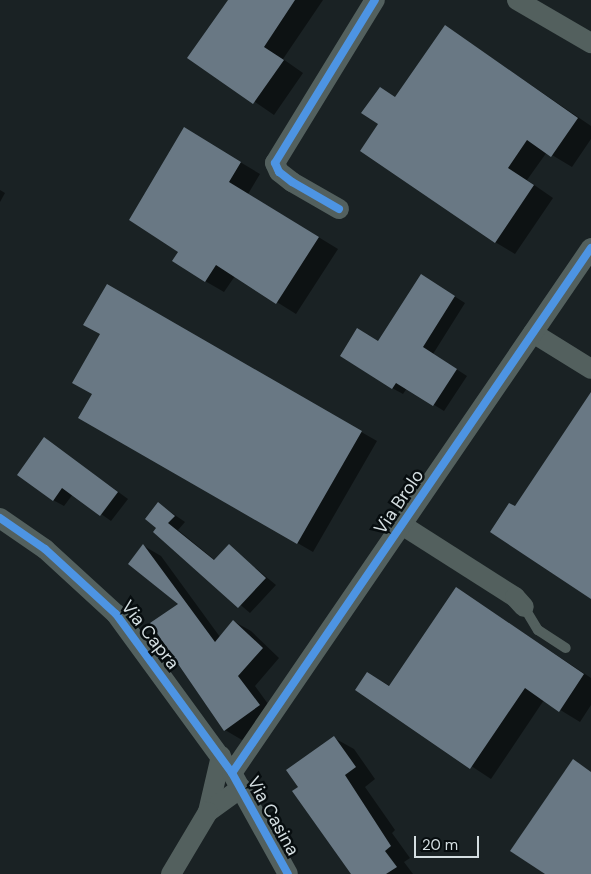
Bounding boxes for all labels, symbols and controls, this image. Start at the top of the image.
street label: Via Brolo [370,466,428,538]
street label: Via Capra [116,596,184,674]
street label: Via Casina [242,773,304,859]
scale bar [416,826,481,858]
text: 20 m [422,835,458,855]

